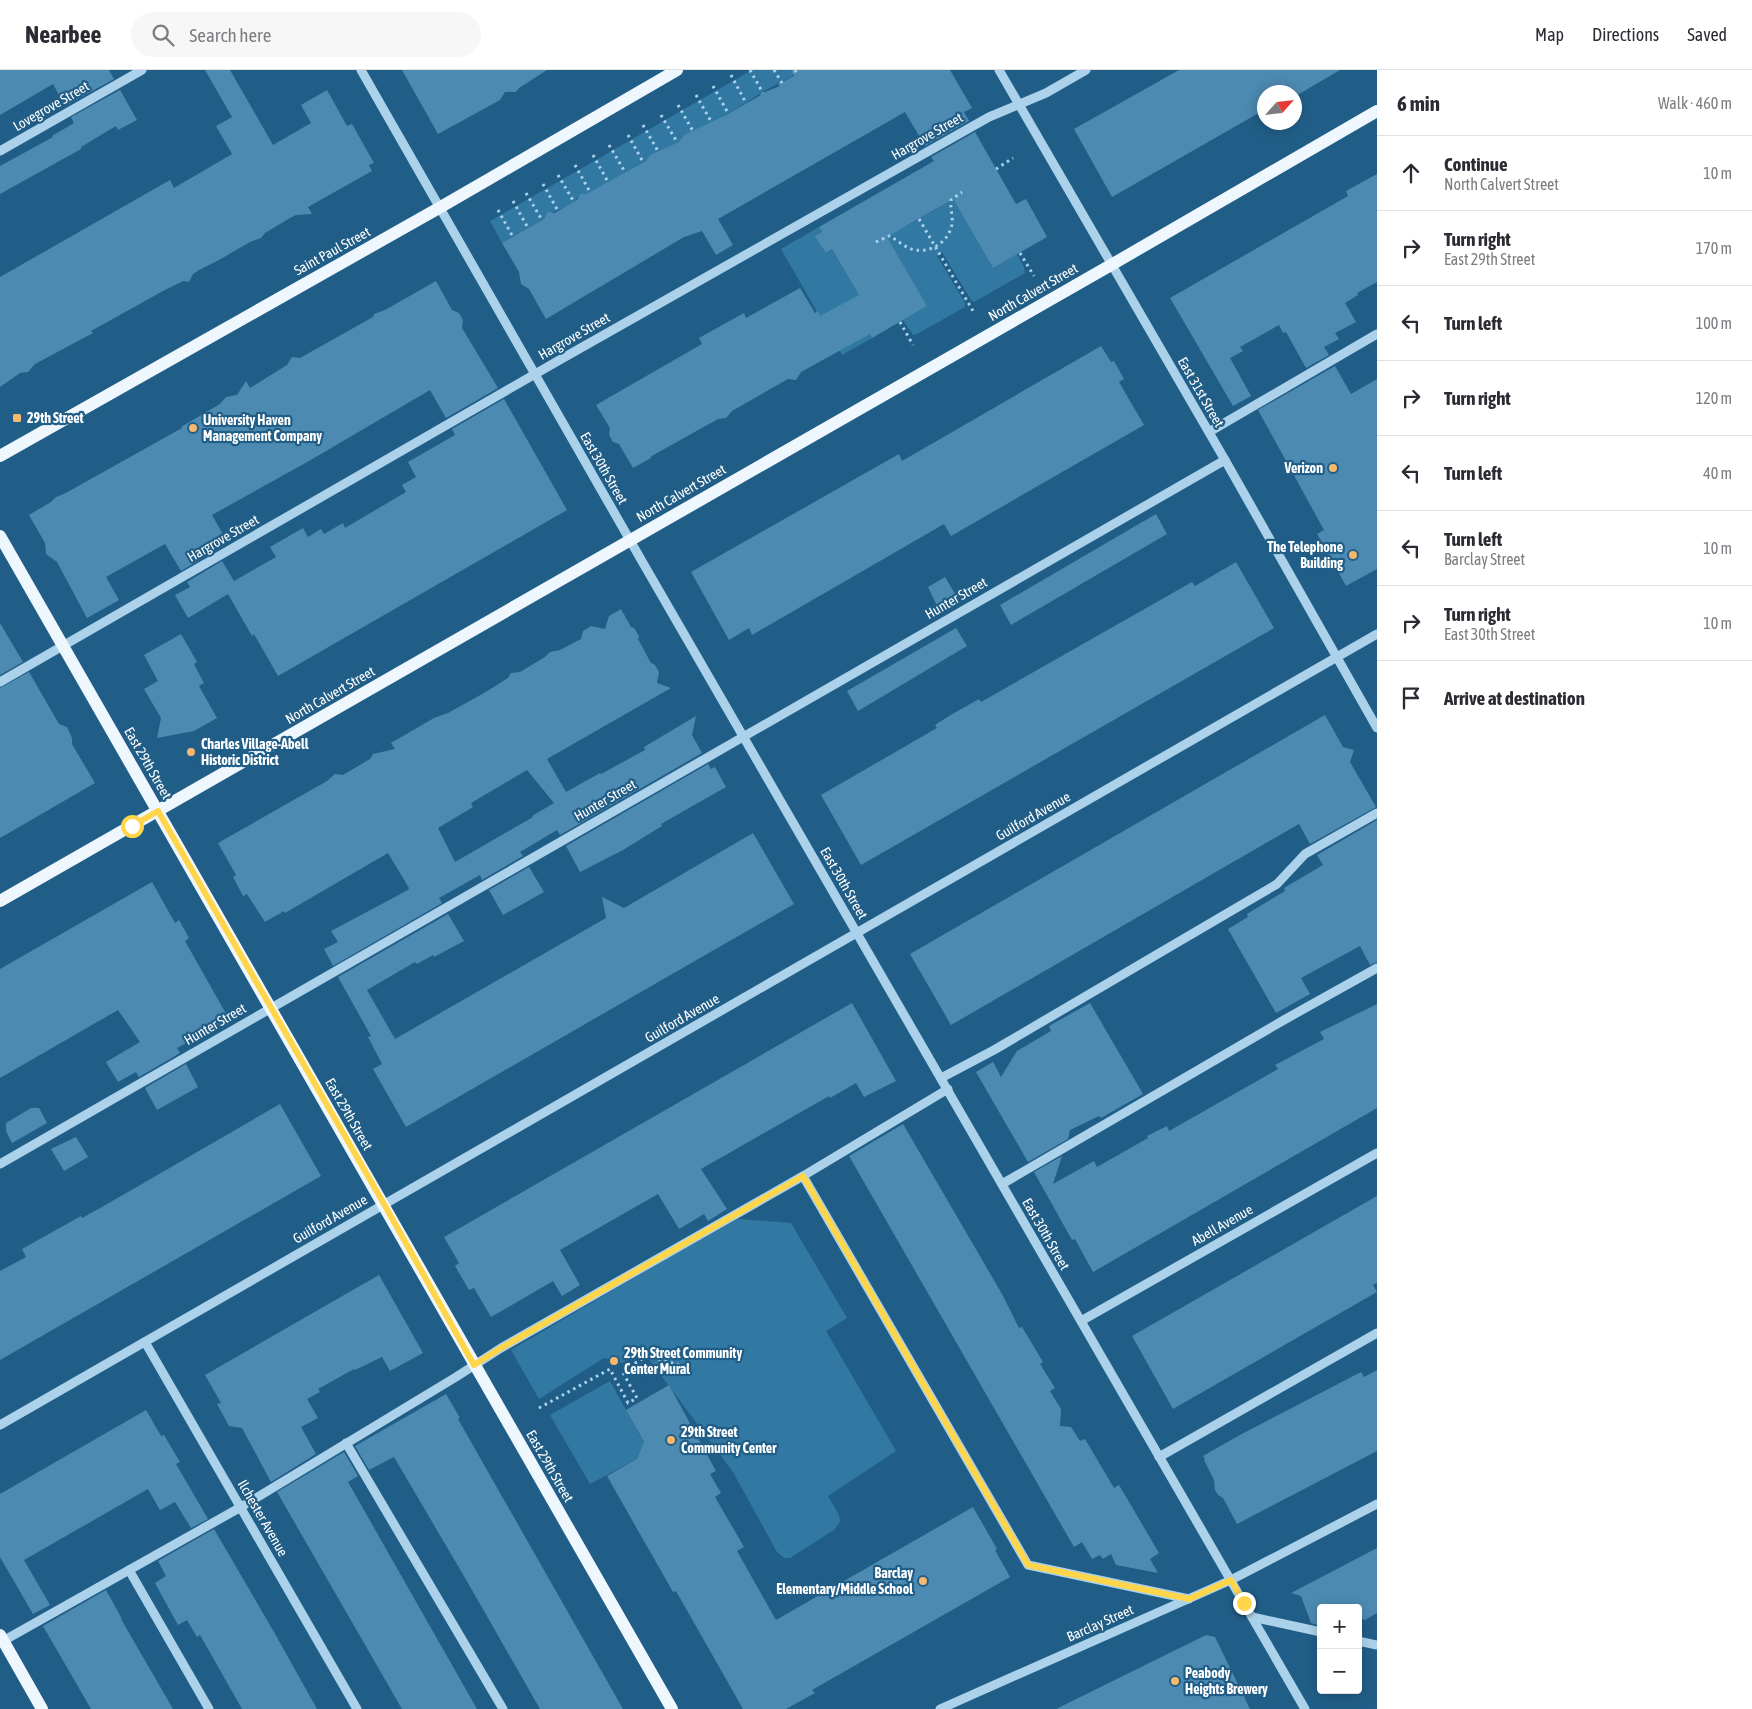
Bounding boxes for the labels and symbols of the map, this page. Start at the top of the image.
street label: Lovegrove Street [10,78,92,134]
north arrow [1257,85,1302,130]
street label: Hargrove Street [889,109,965,163]
street label: Saint Paul Street [291,224,373,278]
street label: North Calvert Street [985,260,1081,324]
street label: Hargrove Street [536,309,612,363]
street label: East 31st Street [1175,354,1227,430]
place label: 29th Street [27,410,84,426]
marker: 29th Street [11,412,23,424]
place label: University Haven Management Company [203,412,322,444]
marker: University Haven Management Company [187,422,199,434]
street label: East 30th Street [577,429,631,507]
place label: Verizon [1284,460,1323,476]
street label: North Calvert Street [633,461,729,525]
marker: Verizon [1327,462,1339,474]
street label: Hargrove Street [185,511,261,565]
place label: The Telephone Building [1267,539,1344,571]
marker: The Telephone Building [1347,549,1359,561]
street label: Hunter Street [922,574,990,622]
street label: North Calvert Street [282,663,378,727]
street label: East 29th Street [121,724,175,802]
place label: Charles Village-Abell Historic District [201,736,309,768]
marker: Charles Village-Abell Historic District [185,746,197,758]
street label: Hunter Street [571,776,639,824]
street label: Guilford Avenue [993,788,1073,844]
route start [121,815,144,838]
street label: East 30th Street [817,844,871,922]
street label: Guilford Avenue [642,990,722,1046]
street label: Hunter Street [181,1000,249,1048]
street label: East 29th Street [322,1075,376,1153]
street label: Guilford Avenue [290,1191,370,1247]
street label: East 30th Street [1019,1195,1073,1273]
street label: Abell Avenue [1189,1201,1255,1249]
place label: 29th Street Community Center Mural [624,1345,742,1377]
marker: 29th Street Community Center Mural [608,1355,620,1367]
place label: 29th Street Community Center [681,1424,777,1456]
street label: East 29th Street [523,1427,577,1505]
marker: 29th Street Community Center [665,1434,677,1446]
street label: Ilchester Avenue [235,1477,291,1559]
place label: Barclay Elementary/Middle School [776,1565,913,1597]
marker: Barclay Elementary/Middle School [917,1575,929,1587]
route end [1233,1592,1256,1615]
street label: Barclay Street [1064,1601,1136,1645]
place label: Peabody Heights Brewery [1185,1665,1268,1697]
marker: Peabody Heights Brewery [1169,1675,1181,1687]

